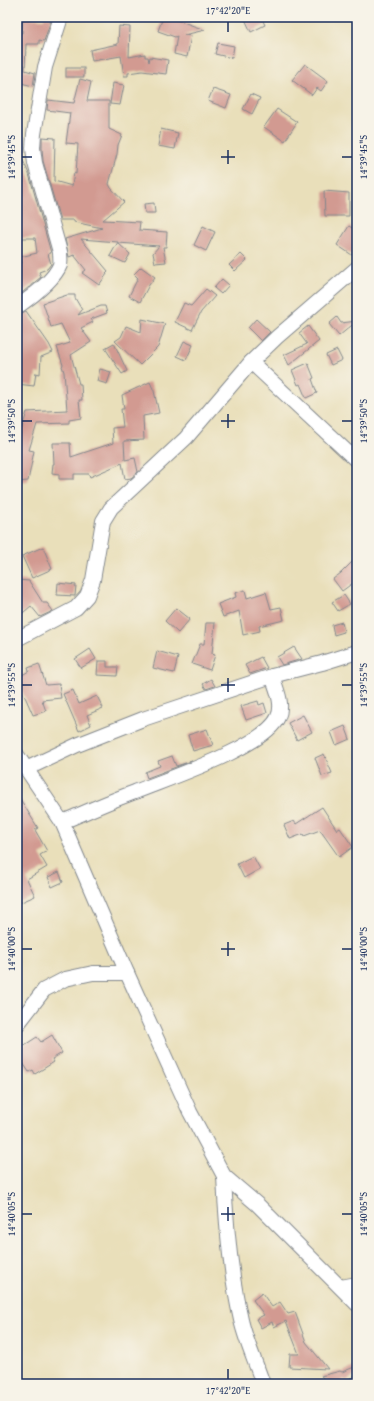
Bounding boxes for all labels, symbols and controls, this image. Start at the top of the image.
text: 17°42'20"E [206,3,250,18]
text: 14°39'45"S [4,135,19,179]
text: 14°39'45"S [356,135,371,179]
text: 14°39'50"S [4,399,19,443]
text: 14°39'50"S [356,399,371,443]
text: 14°39'55"S [4,663,19,707]
text: 14°39'55"S [356,663,371,707]
text: 14°40'00"S [4,927,19,971]
text: 14°40'00"S [356,927,371,971]
text: 14°40'05"S [4,1192,19,1236]
text: 14°40'05"S [356,1192,371,1236]
text: 17°42'20"E [206,1383,250,1398]

